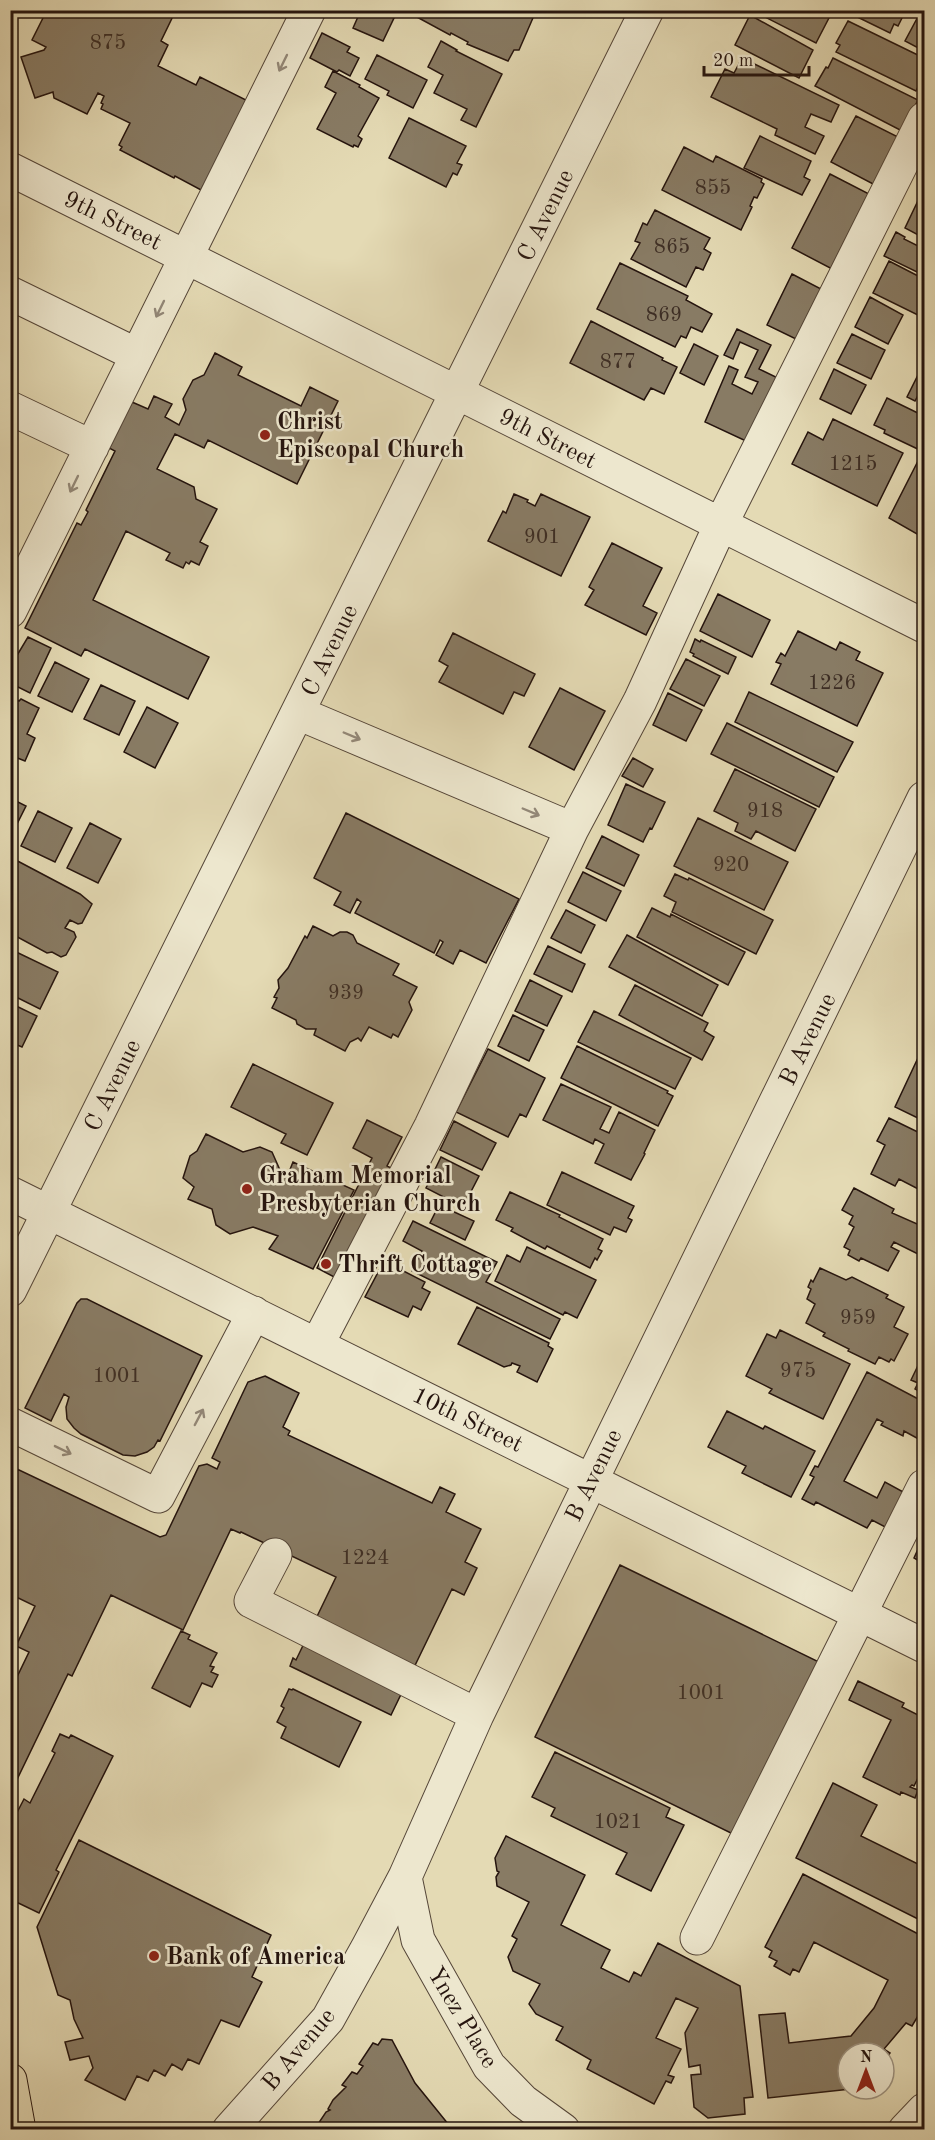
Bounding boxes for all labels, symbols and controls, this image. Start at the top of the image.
house number: 875 [90,33,126,54]
scale bar [704,39,809,77]
text: 20 m [713,52,753,70]
one-way arrow [276,53,288,71]
street label: C Avenue [514,166,579,266]
house number: 855 [695,178,731,199]
street label: 9th Street [59,188,165,256]
house number: 865 [654,237,690,258]
one-way arrow [154,300,165,318]
house number: 869 [646,305,682,326]
house number: 877 [600,352,636,373]
street label: 9th Street [495,405,600,474]
place label: Christ Episcopal Church [277,411,464,463]
marker: Christ Episcopal Church [258,428,272,442]
house number: 1215 [829,454,877,475]
one-way arrow [67,475,79,493]
house number: 901 [524,527,560,548]
street label: C Avenue [298,601,363,701]
house number: 1226 [808,673,856,694]
one-way arrow [342,731,360,742]
house number: 918 [747,801,783,822]
one-way arrow [522,807,540,818]
house number: 920 [713,855,749,876]
house number: 939 [328,983,364,1004]
street label: B Avenue [776,990,841,1090]
street label: C Avenue [81,1036,146,1136]
place label: Graham Memorial Presbyterian Church [259,1165,481,1217]
marker: Graham Memorial Presbyterian Church [240,1182,254,1196]
place label: Thrift Cottage [338,1254,492,1278]
marker: Thrift Cottage [319,1257,333,1271]
house number: 959 [840,1308,876,1329]
house number: 975 [780,1361,816,1382]
house number: 1001 [93,1366,141,1387]
street label: 10th Street [408,1384,526,1458]
one-way arrow [193,1409,205,1426]
street label: B Avenue [562,1426,627,1526]
one-way arrow [54,1444,72,1456]
house number: 1224 [341,1548,389,1569]
house number: 1001 [677,1683,725,1704]
house number: 1021 [594,1812,642,1833]
place label: Bank of America [166,1946,346,1970]
marker: Bank of America [147,1949,161,1963]
street label: Ynez Place [422,1963,501,2073]
street label: B Avenue [258,2004,341,2096]
north arrow [836,2041,896,2101]
text: N [860,2050,873,2066]

